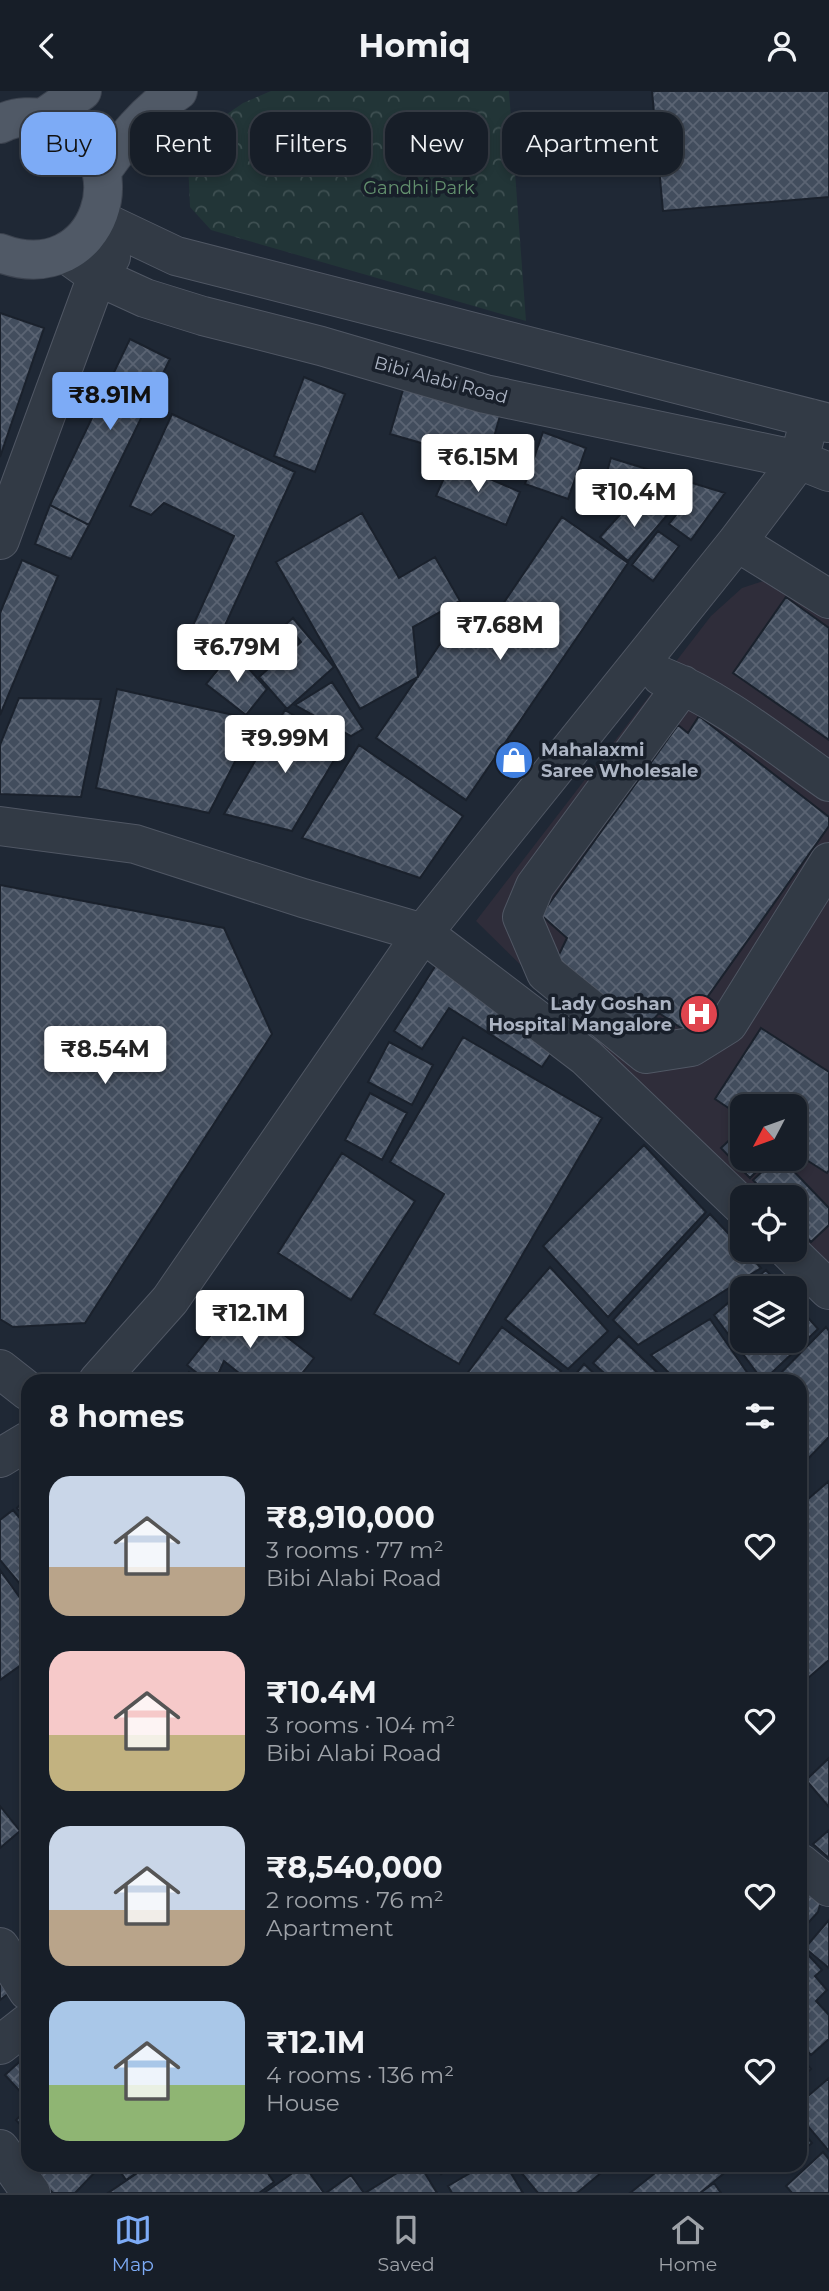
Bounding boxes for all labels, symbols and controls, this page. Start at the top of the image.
text: Homiq [358,26,471,65]
icon: back [28,27,66,65]
icon: person [763,27,801,65]
chip: Buy [21,112,116,175]
chip: Rent [130,112,236,175]
chip: Filters [250,112,371,175]
chip: New [385,112,488,175]
chip: Apartment [502,112,683,175]
park label: Gandhi Park [363,177,475,199]
street label: Bibi Alabi Road [372,352,510,408]
pin: ₹8.91M [53,373,167,432]
text: ₹8.91M [68,381,152,409]
pin: ₹6.15M [421,435,535,494]
text: ₹6.15M [437,443,519,471]
pin: ₹10.4M [577,469,691,529]
text: ₹10.4M [592,478,676,506]
pin: ₹7.68M [443,603,557,662]
text: ₹7.68M [456,611,544,639]
pin: ₹6.79M [180,625,294,684]
text: ₹6.79M [193,633,281,661]
pin: ₹9.99M [228,715,342,775]
text: ₹9.99M [241,724,329,752]
shop icon: Mahalaxmi Saree Wholesale [493,739,535,781]
place label: Mahalaxmi Saree Wholesale [541,739,698,782]
place label: Lady Goshan Hospital Mangalore [488,993,672,1036]
hospital icon: Lady Goshan Hospital Mangalore [678,993,720,1035]
pin: ₹8.54M [48,1027,162,1086]
text: ₹8.54M [60,1035,150,1063]
north arrow [730,1094,807,1171]
map controls [730,1094,807,1353]
button: locate [730,1185,807,1262]
button: layers [730,1276,807,1353]
pin: ₹12.1M [193,1291,307,1350]
text: ₹12.1M [212,1299,288,1327]
icon: filters [741,1397,779,1435]
text: 8 homes [49,1398,184,1435]
text: ₹8,910,000 [266,1499,435,1536]
icon: home [105,1504,189,1588]
icon: heart [741,1527,779,1565]
text: 3 rooms · 77 m² [266,1536,444,1564]
text: Bibi Alabi Road [266,1564,442,1592]
text: ₹10.4M [266,1674,377,1711]
icon: home [105,1679,189,1763]
icon: heart [741,1702,779,1740]
text: 3 rooms · 104 m² [266,1711,455,1739]
text: Bibi Alabi Road [266,1739,442,1767]
text: ₹8,540,000 [266,1849,443,1886]
icon: home [105,1854,189,1938]
icon: heart [741,1877,779,1915]
text: 2 rooms · 76 m² [266,1886,444,1914]
text: Apartment [266,1914,394,1942]
text: ₹12.1M [266,2024,365,2061]
icon: home [105,2029,189,2113]
icon: heart [741,2052,779,2090]
text: 4 rooms · 136 m² [266,2061,454,2089]
text: House [266,2089,340,2117]
tab: Map [112,2211,154,2276]
tab: Saved [378,2211,435,2276]
tab: Home [658,2211,717,2276]

